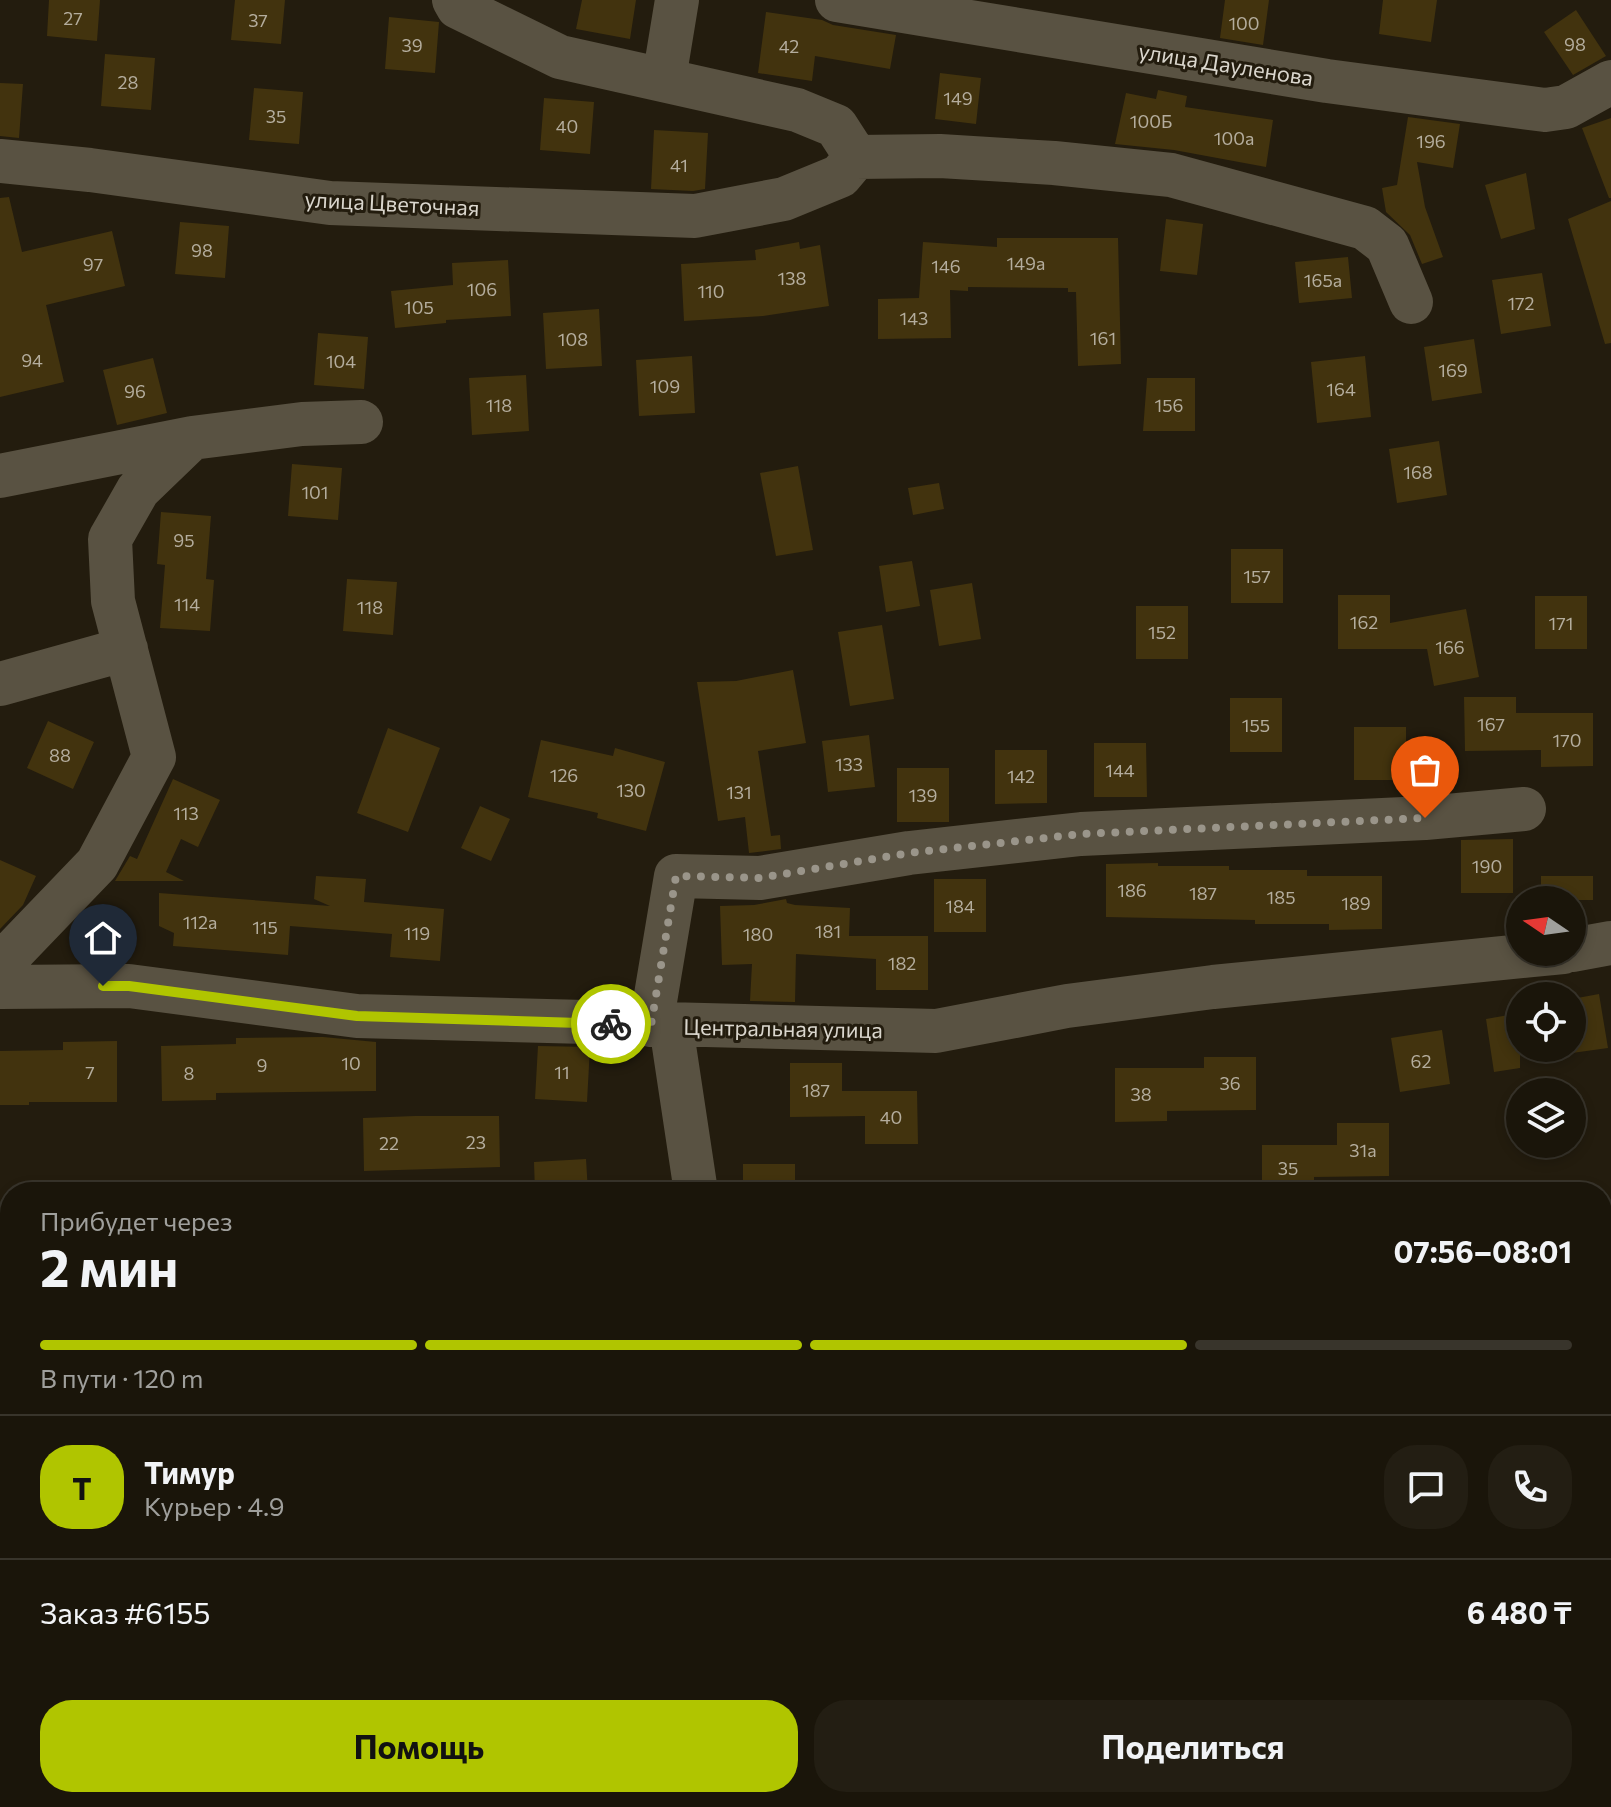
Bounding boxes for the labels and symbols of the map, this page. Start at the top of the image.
house number: 27 [63,7,83,29]
house number: 37 [248,9,268,31]
house number: 100 [1228,12,1260,34]
house number: 98 [1564,33,1586,55]
house number: 39 [401,34,423,56]
house number: 42 [779,35,799,57]
street label: улица Дауленова [1137,37,1315,91]
house number: 28 [118,71,139,93]
house number: 149 [943,87,973,109]
house number: 35 [266,105,286,127]
house number: 100Б [1130,110,1172,132]
house number: 40 [556,115,578,137]
house number: 100а [1214,127,1254,149]
house number: 196 [1416,130,1446,152]
house number: 41 [670,154,688,176]
street label: улица Цветочная [304,185,480,221]
house number: 98 [191,239,213,261]
house number: 149а [1007,252,1045,274]
house number: 97 [83,253,103,275]
house number: 146 [931,255,961,277]
house number: 138 [778,267,807,289]
house number: 165а [1304,269,1342,291]
house number: 106 [467,278,497,300]
house number: 110 [697,280,725,302]
house number: 172 [1507,292,1535,314]
house number: 105 [404,296,434,318]
house number: 143 [900,307,928,329]
house number: 161 [1090,327,1116,349]
house number: 108 [558,328,588,350]
house number: 94 [21,349,43,371]
house number: 104 [326,350,356,372]
house number: 169 [1438,359,1468,381]
house number: 109 [650,375,680,397]
house number: 164 [1326,378,1356,400]
house number: 96 [124,380,146,402]
house number: 118 [486,394,512,416]
house number: 156 [1155,394,1183,416]
house number: 168 [1403,461,1433,483]
house number: 101 [301,481,329,503]
house number: 95 [173,529,195,551]
house number: 157 [1243,565,1271,587]
house number: 114 [174,593,200,615]
house number: 118 [357,596,383,618]
house number: 162 [1350,611,1378,633]
house number: 171 [1549,612,1573,634]
house number: 152 [1148,621,1176,643]
house number: 166 [1435,636,1465,658]
house number: 167 [1477,713,1505,735]
house number: 155 [1242,714,1270,736]
house number: 170 [1553,729,1581,751]
pin [1391,736,1459,818]
house number: 88 [49,744,71,766]
house number: 133 [835,753,863,775]
house number: 144 [1105,759,1135,781]
house number: 126 [550,764,578,786]
house number: 142 [1007,765,1035,787]
house number: 130 [616,779,646,801]
house number: 131 [726,781,752,803]
house number: 139 [909,784,937,806]
house number: 113 [173,802,199,824]
house number: 190 [1472,855,1502,877]
house number: 186 [1117,879,1147,901]
house number: 187 [1189,882,1217,904]
house number: 185 [1267,886,1295,908]
north arrow [1506,886,1586,966]
house number: 189 [1341,892,1371,914]
house number: 184 [945,895,975,917]
pin [69,904,137,986]
house number: 112а [183,911,217,933]
house number: 115 [252,916,278,938]
house number: 181 [815,920,841,942]
house number: 119 [404,922,430,944]
house number: 180 [743,923,773,945]
house number: 182 [888,952,916,974]
courier [571,984,651,1064]
street label: Центральная улица [683,1013,883,1043]
house number: 62 [1411,1050,1431,1072]
house number: 10 [341,1052,361,1074]
house number: 9 [257,1054,267,1076]
house number: 7 [85,1061,95,1083]
house number: 11 [554,1061,570,1083]
house number: 8 [184,1062,195,1084]
house number: 36 [1219,1072,1241,1094]
house number: 187 [802,1079,830,1101]
house number: 38 [1130,1083,1152,1105]
house number: 40 [880,1106,902,1128]
house number: 23 [466,1131,486,1153]
house number: 22 [379,1132,399,1154]
house number: 31а [1349,1139,1377,1161]
house number: 35 [1278,1157,1298,1179]

